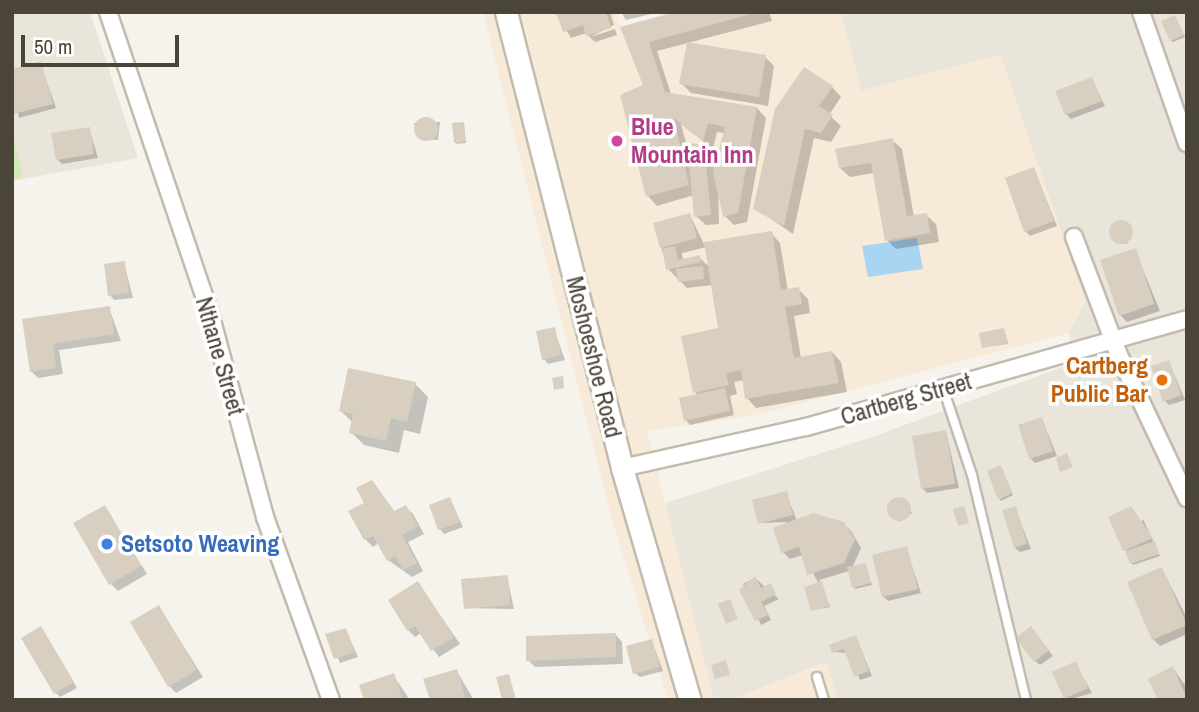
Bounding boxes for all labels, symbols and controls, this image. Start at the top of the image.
scale bar [24,21,182,65]
text: 50 m [34,32,72,61]
place label: Blue Mountain Inn [631,113,753,169]
marker: Blue Mountain Inn [609,133,625,149]
street label: Moshoeshoe Road [560,273,628,441]
street label: Nthane Street [189,294,251,418]
place label: Cartberg Public Bar [1051,352,1148,408]
street label: Cartberg Street [837,367,975,431]
marker: Cartberg Public Bar [1154,372,1170,388]
place label: Setsoto Weaving [121,530,279,558]
marker: Setsoto Weaving [99,536,115,552]

